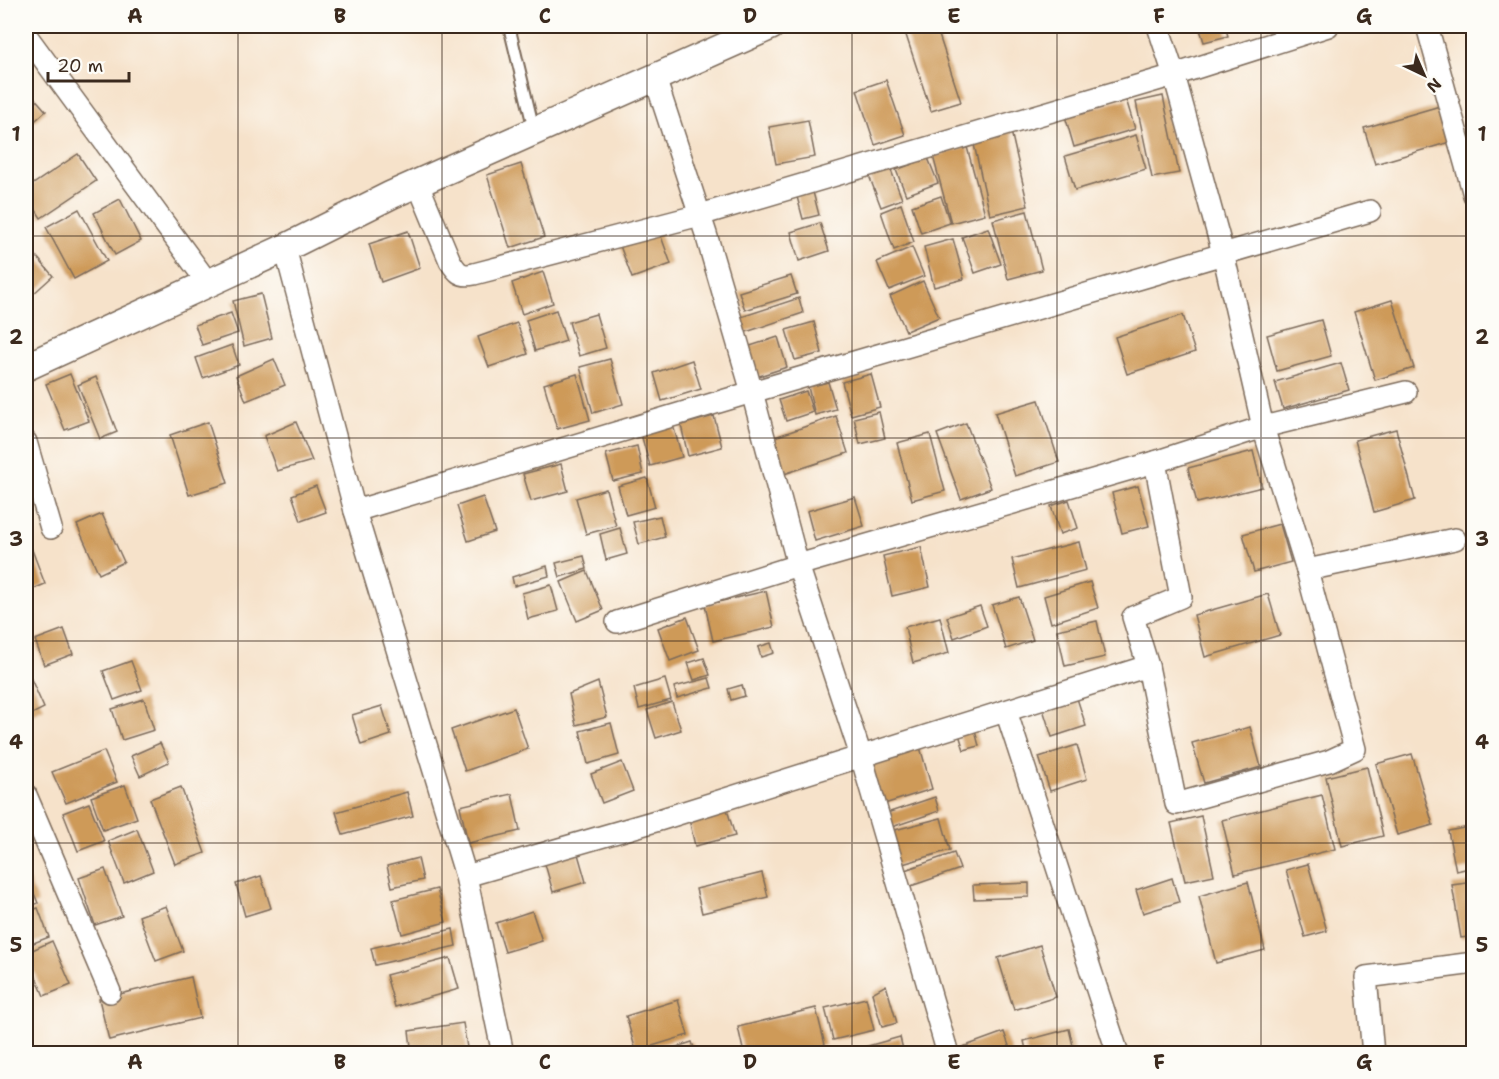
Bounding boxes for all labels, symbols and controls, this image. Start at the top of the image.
text: A [127,3,143,29]
text: B [334,3,346,29]
text: C [539,3,551,29]
text: D [743,3,757,29]
text: E [947,3,961,29]
text: F [1153,3,1165,29]
text: G [1356,3,1372,29]
scale bar [48,45,129,83]
north arrow [1394,45,1454,105]
text: 20 m [57,54,103,78]
text: N [1422,73,1446,97]
text: 1 [11,121,21,147]
text: 1 [1477,121,1487,147]
text: 2 [9,324,23,350]
text: 2 [1475,324,1489,350]
text: 3 [9,526,23,552]
text: 3 [1475,526,1489,552]
text: 4 [9,729,23,755]
text: 4 [1475,729,1489,755]
text: 5 [10,932,22,958]
text: 5 [1476,932,1488,958]
text: A [127,1049,143,1075]
text: B [334,1049,346,1075]
text: C [539,1049,551,1075]
text: D [743,1049,757,1075]
text: E [947,1049,961,1075]
text: F [1153,1049,1165,1075]
text: G [1356,1049,1372,1075]

